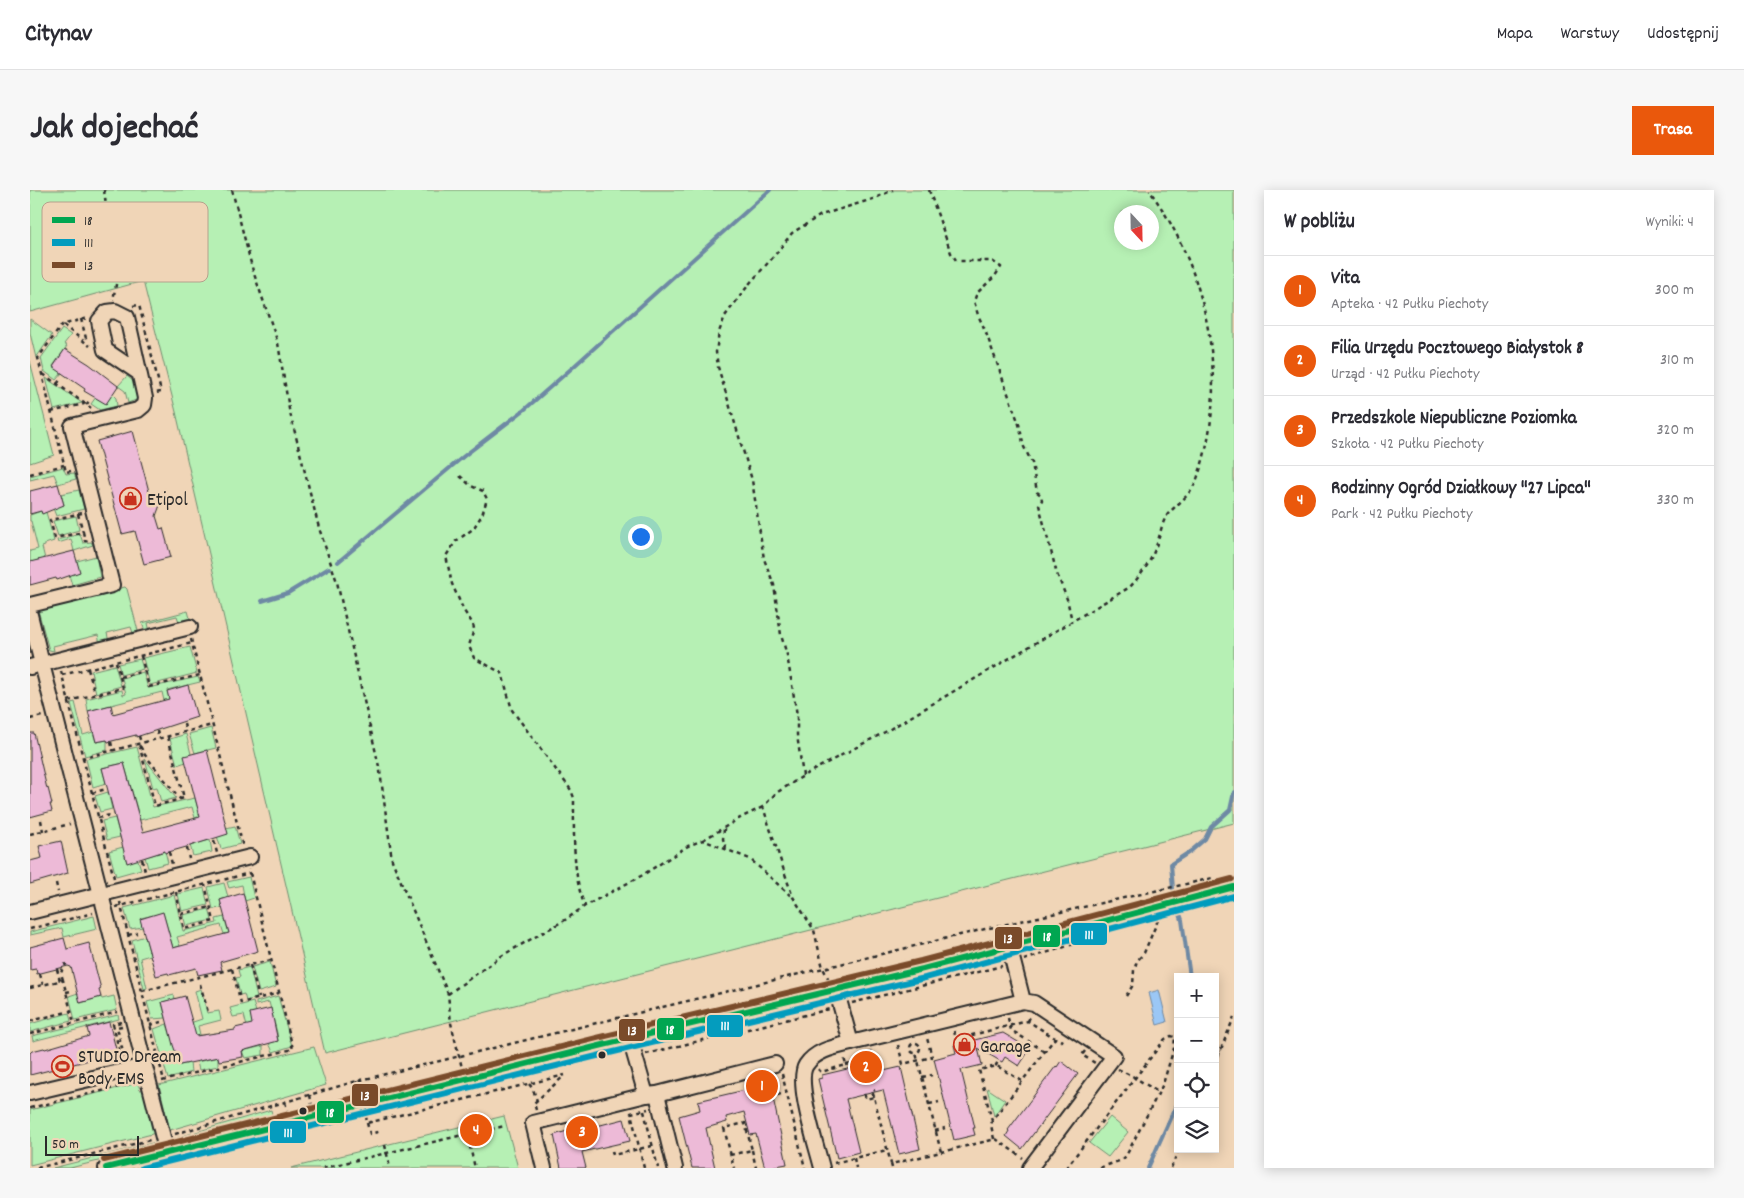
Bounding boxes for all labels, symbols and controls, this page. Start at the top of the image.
text: Citynav [25,18,92,52]
text: Mapa [1497,22,1533,47]
text: Warstwy [1561,22,1619,47]
text: Udostępnij [1647,22,1719,47]
text: Jak dojechać [30,105,199,155]
button: Trasa [1632,106,1714,155]
legend [42,202,208,282]
north arrow [1114,205,1159,250]
text: W pobliżu [1284,208,1355,238]
text: Wyniki: 4 [1646,211,1694,234]
text: 18 [84,212,93,232]
text: 111 [84,234,93,254]
text: 13 [84,257,93,277]
text: Vita [1331,266,1360,293]
text: 1 [1298,279,1302,302]
text: 300 m [1655,279,1694,302]
text: Apteka · 42 Pułku Piechoty [1331,293,1488,316]
text: Filia Urzędu Pocztowego Białystok 8 [1331,336,1584,363]
text: 2 [1297,349,1304,372]
text: 310 m [1660,349,1694,372]
text: Urząd · 42 Pułku Piechoty [1331,363,1479,386]
text: Przedszkole Niepubliczne Poziomka [1331,406,1577,433]
text: 3 [1296,419,1304,442]
text: 320 m [1657,419,1694,442]
text: Szkoła · 42 Pułku Piechoty [1331,433,1483,456]
text: Rodzinny Ogród Działkowy "27 Lipca" [1331,476,1591,503]
shop icon: Etipol [119,486,143,510]
place label: Etipol [147,488,188,515]
text: 4 [1297,489,1303,512]
text: 330 m [1656,489,1694,512]
text: Park · 42 Pułku Piechoty [1331,503,1472,526]
your location [628,524,654,550]
line badge: 111 [1070,922,1108,946]
line badge: 18 [1032,924,1061,948]
line badge: 13 [994,926,1023,950]
text: 111 [1084,926,1094,946]
text: 18 [1043,928,1052,948]
text: 13 [1003,930,1013,950]
map controls [1174,973,1219,1153]
button: + [1174,973,1219,1018]
line badge: 111 [706,1014,744,1038]
line badge: 18 [656,1017,685,1041]
text: 111 [720,1017,730,1037]
line badge: 13 [618,1018,646,1042]
button: − [1174,1018,1219,1063]
text: 18 [666,1021,675,1041]
text: 13 [627,1022,637,1042]
shop icon: Garage [952,1033,976,1057]
place label: Garage [980,1035,1031,1062]
place label: STUDIO Dream Body EMS [78,1045,181,1094]
pin: 2 [850,1048,882,1086]
unlabelled marker [597,1050,607,1060]
sports icon: STUDIO Dream Body EMS [50,1054,74,1078]
button: locate [1174,1063,1219,1108]
pin: 1 [746,1067,778,1105]
line badge: 13 [351,1083,379,1107]
text: 13 [360,1087,370,1107]
line badge: 18 [316,1100,345,1124]
text: 18 [326,1104,335,1124]
unlabelled marker [298,1106,308,1116]
button: layers [1174,1108,1219,1153]
pin: 4 [460,1111,492,1149]
pin: 3 [566,1113,598,1151]
line badge: 111 [269,1120,307,1144]
text: 111 [283,1124,293,1144]
scale bar [45,1133,139,1156]
text: 50 m [52,1135,79,1155]

